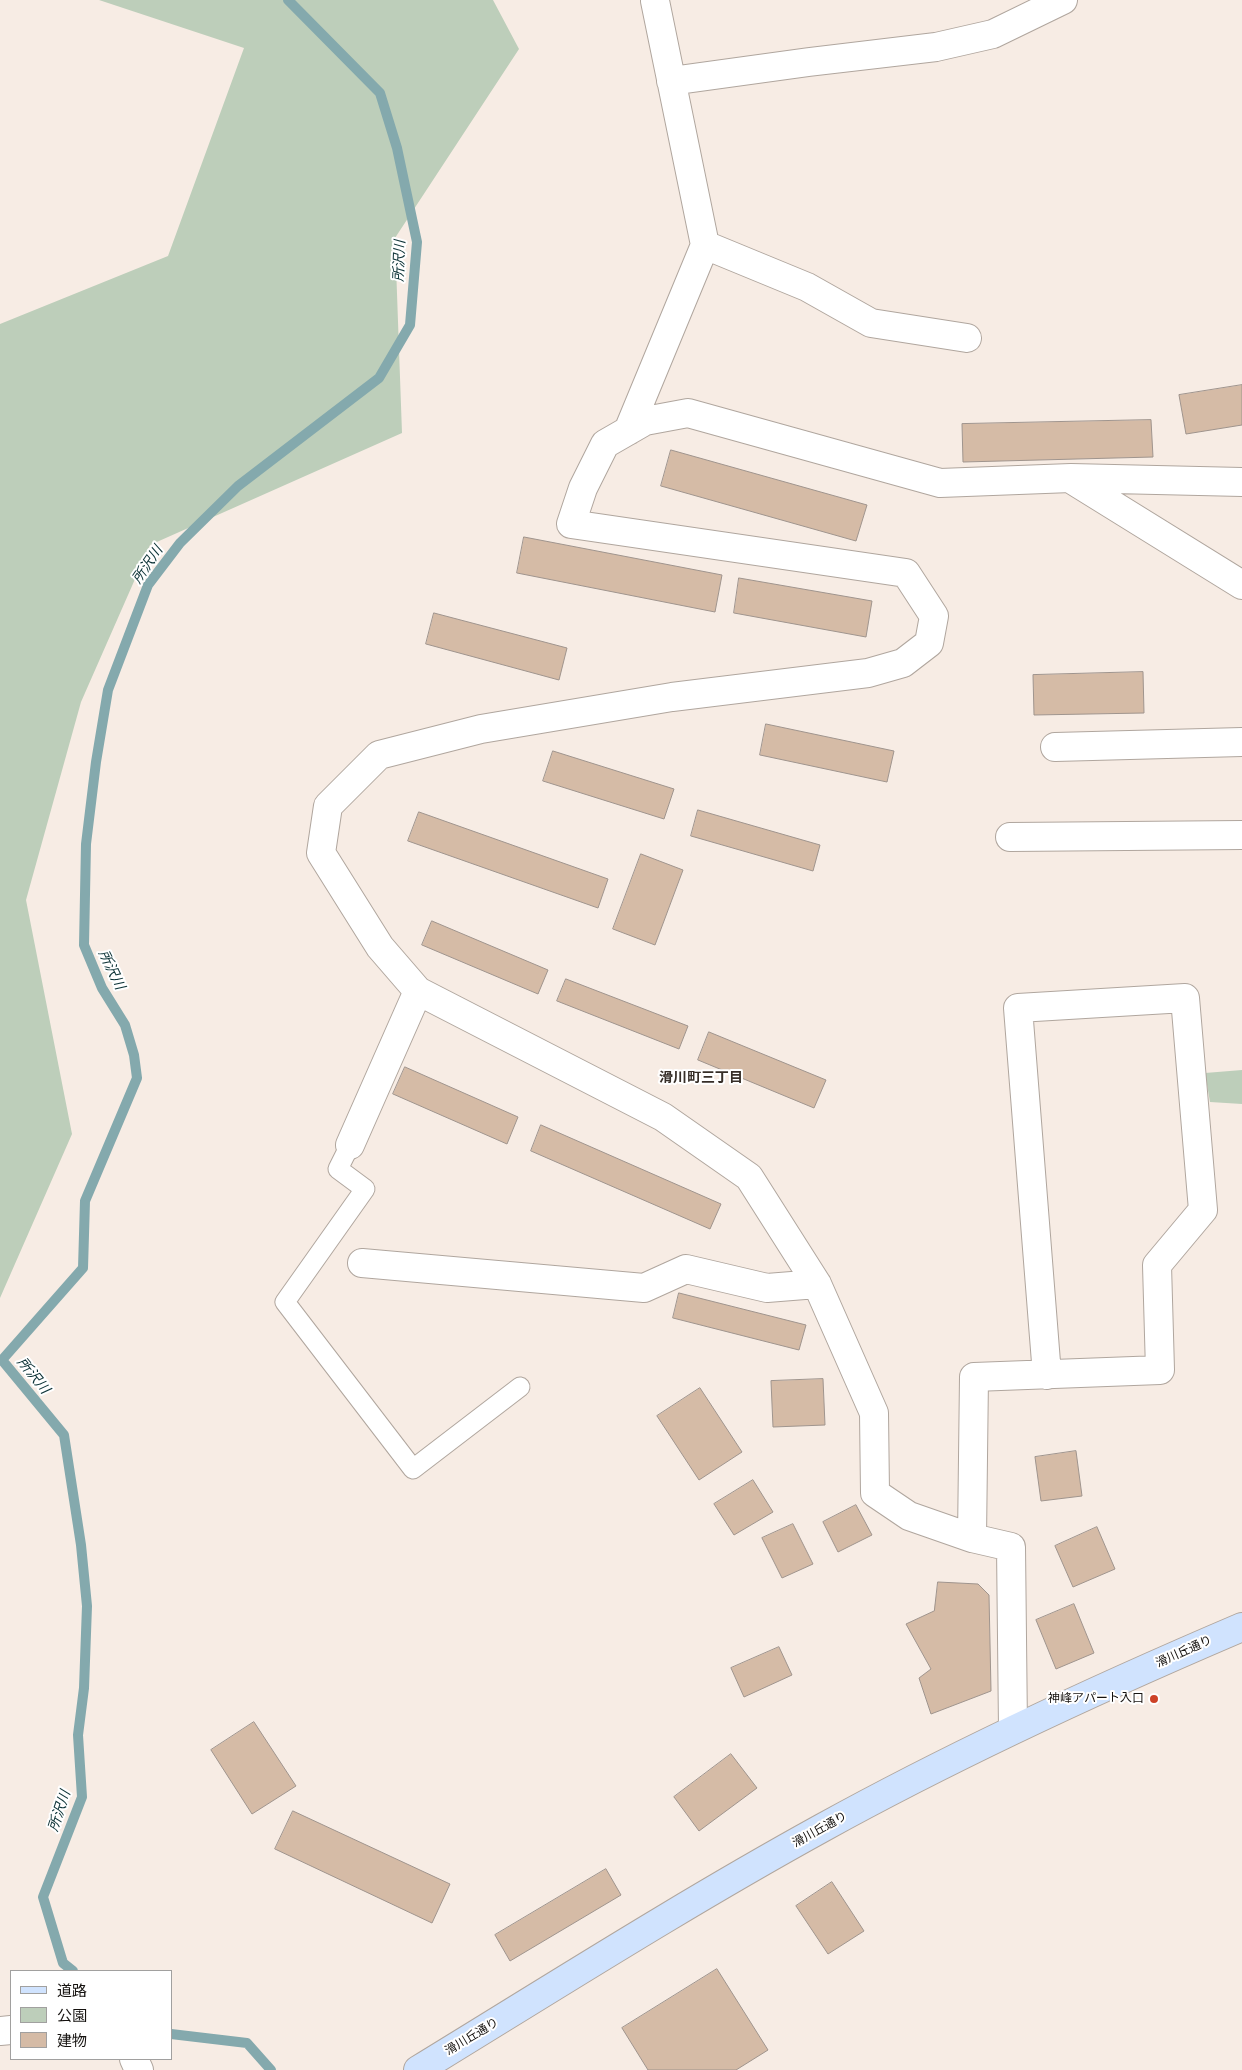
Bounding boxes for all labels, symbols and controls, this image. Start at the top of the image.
water label: 所沢川 [391,240,409,282]
water label: 所沢川 [129,543,167,587]
water label: 所沢川 [94,947,128,993]
district label: 滑川町三丁目 [659,1070,743,1086]
water label: 所沢川 [13,1354,53,1398]
street label: 滑川丘通り [1154,1633,1214,1671]
place label: 神峰アパート入口 [1048,1692,1144,1706]
marker: 神峰アパート入口 [1148,1693,1160,1705]
water label: 所沢川 [46,1788,74,1834]
street label: 滑川丘通り [790,1809,850,1851]
legend [10,1970,172,2060]
text: 道路 [57,1980,87,2001]
text: 公園 [57,2005,87,2026]
street label: 滑川丘通り [443,2015,501,2059]
text: 建物 [57,2030,87,2051]

